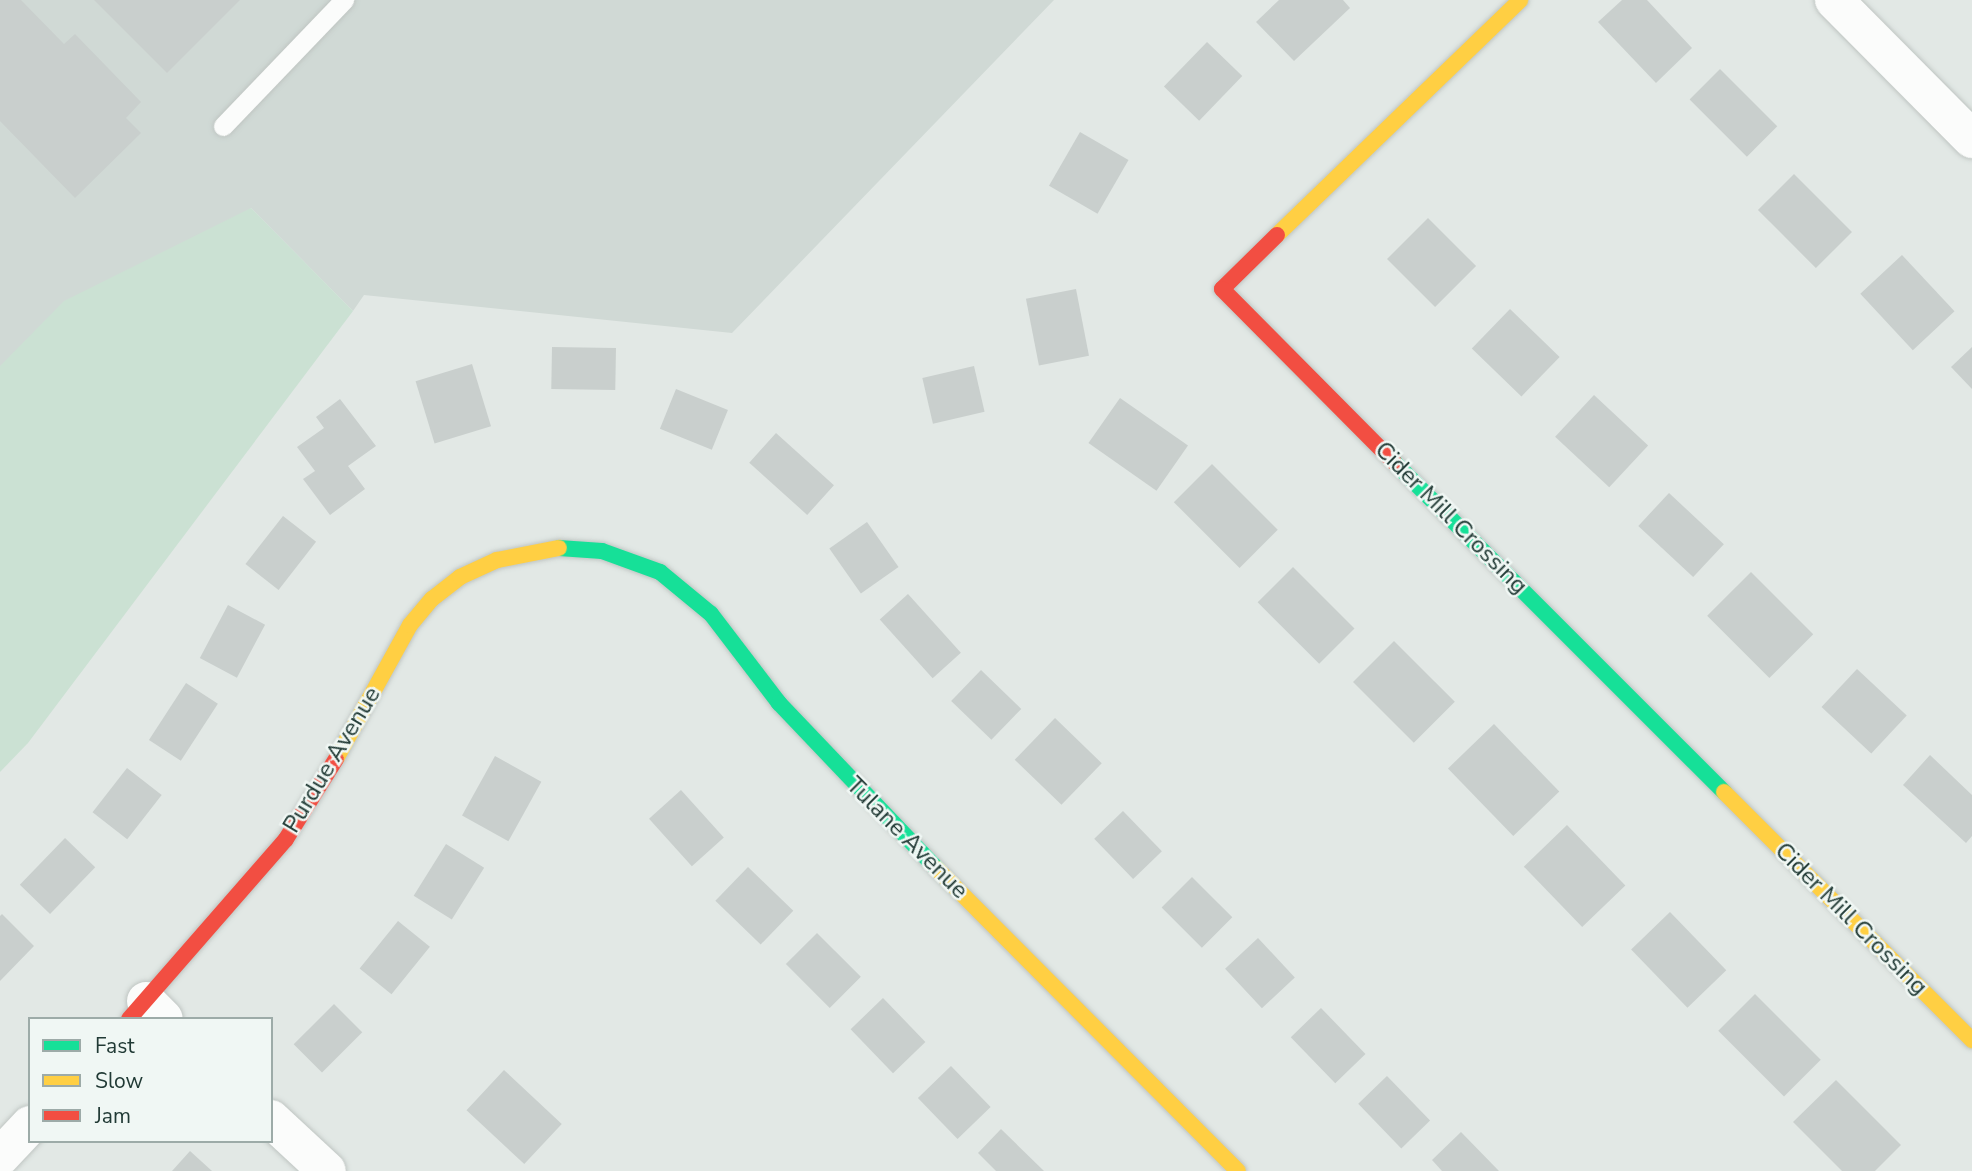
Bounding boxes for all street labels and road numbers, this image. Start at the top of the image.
street label: Cider Mill Crossing [1369,436,1533,600]
street label: Purdue Avenue [277,682,387,838]
street label: Tulane Avenue [840,771,974,905]
street label: Cider Mill Crossing [1769,837,1933,1001]

